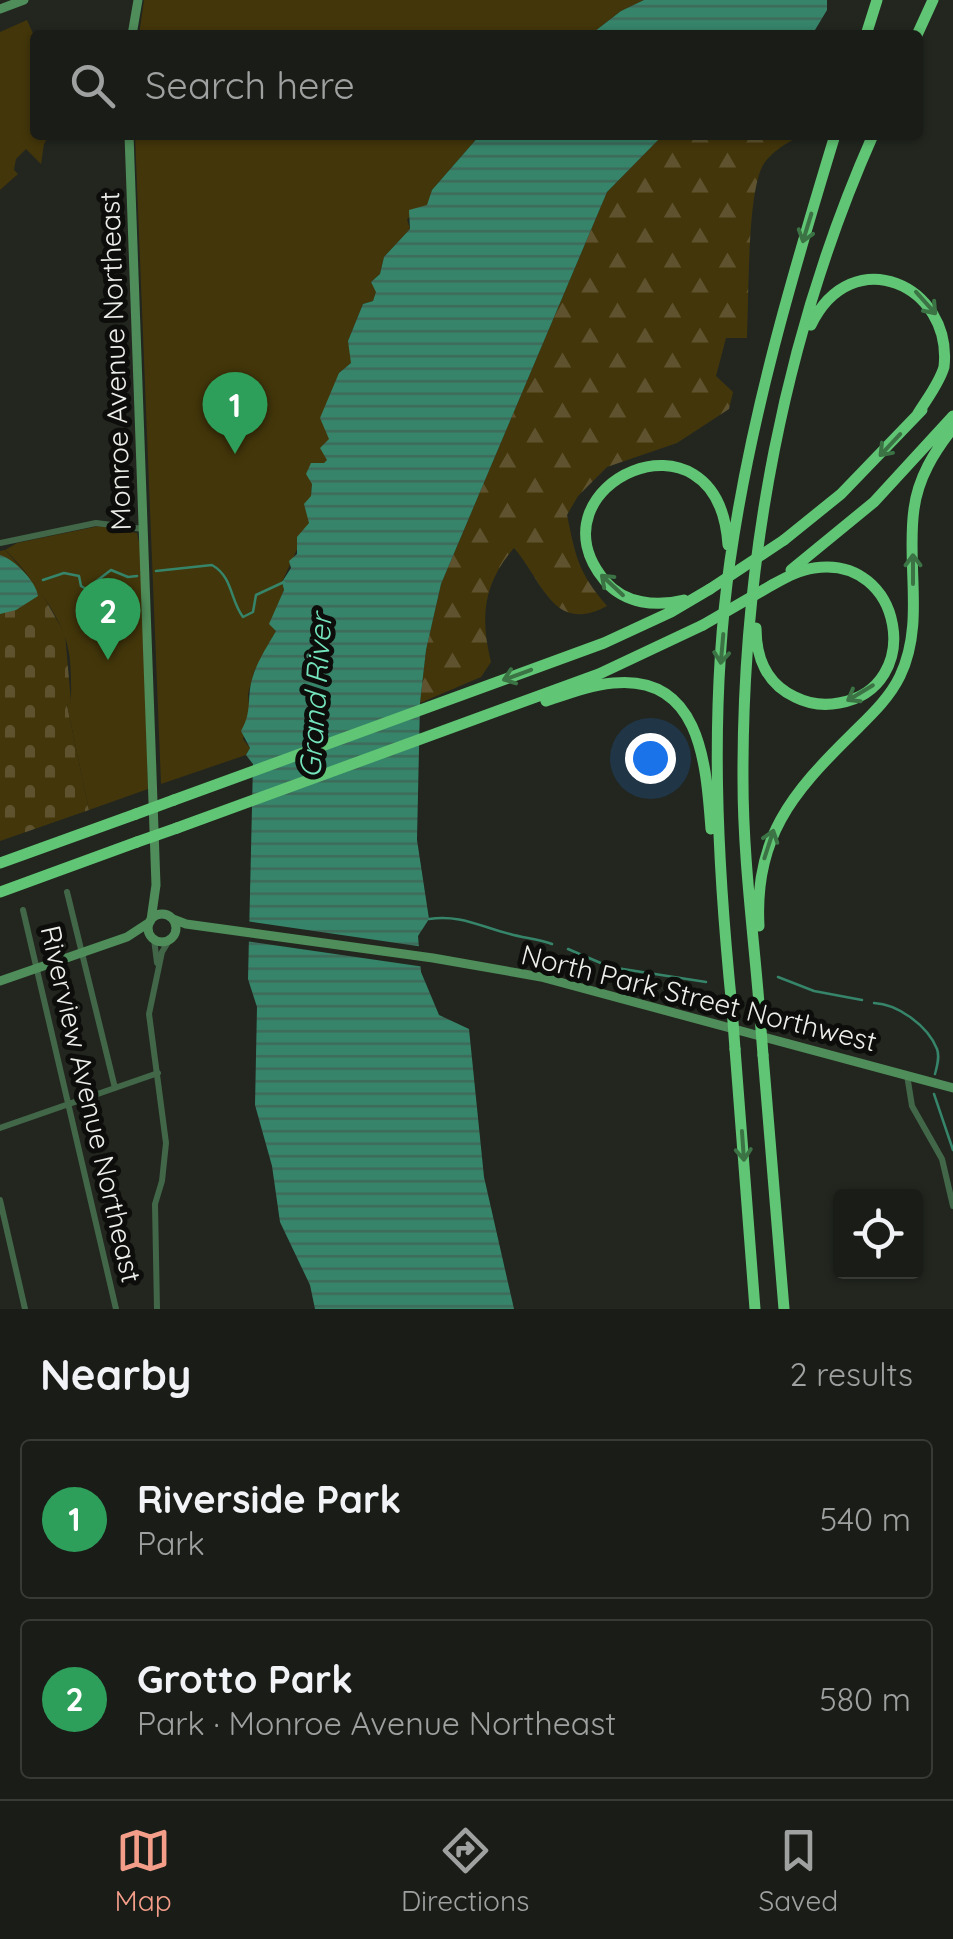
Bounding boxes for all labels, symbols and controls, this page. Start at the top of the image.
search box [30,30,923,140]
icon: search [65,58,120,113]
text: Search here [145,61,355,109]
street label: Monroe Avenue Northeast [91,191,138,531]
one-way arrow [796,212,814,243]
one-way arrow [915,290,938,315]
pin: 1 [202,372,268,454]
one-way arrow [878,433,902,457]
one-way arrow [904,553,922,586]
one-way arrow [600,573,624,597]
pin: 2 [76,578,140,660]
water label: Grand River [290,609,340,779]
one-way arrow [713,632,732,664]
one-way arrow [502,668,534,686]
one-way arrow [846,683,874,703]
your location [625,733,676,784]
one-way arrow [762,829,780,861]
street label: Riverview Avenue Northeast [33,922,150,1286]
street label: North Park Street Northwest [518,936,881,1059]
one-way arrow [733,1129,752,1161]
map controls [833,1189,923,1279]
button: locate [833,1189,923,1279]
text: Nearby [40,1348,191,1401]
text: 2 results [790,1354,913,1394]
text: Riverside Park [137,1475,401,1523]
text: 1 [68,1499,81,1539]
text: 540 m [820,1499,911,1539]
text: Park [137,1523,205,1563]
text: Grotto Park [137,1655,353,1703]
text: 2 [65,1679,84,1719]
text: 580 m [819,1679,911,1719]
text: Park · Monroe Avenue Northeast [137,1703,616,1743]
tab: Map [115,1823,172,1918]
tab: Directions [401,1823,529,1918]
tab: Saved [759,1823,838,1918]

